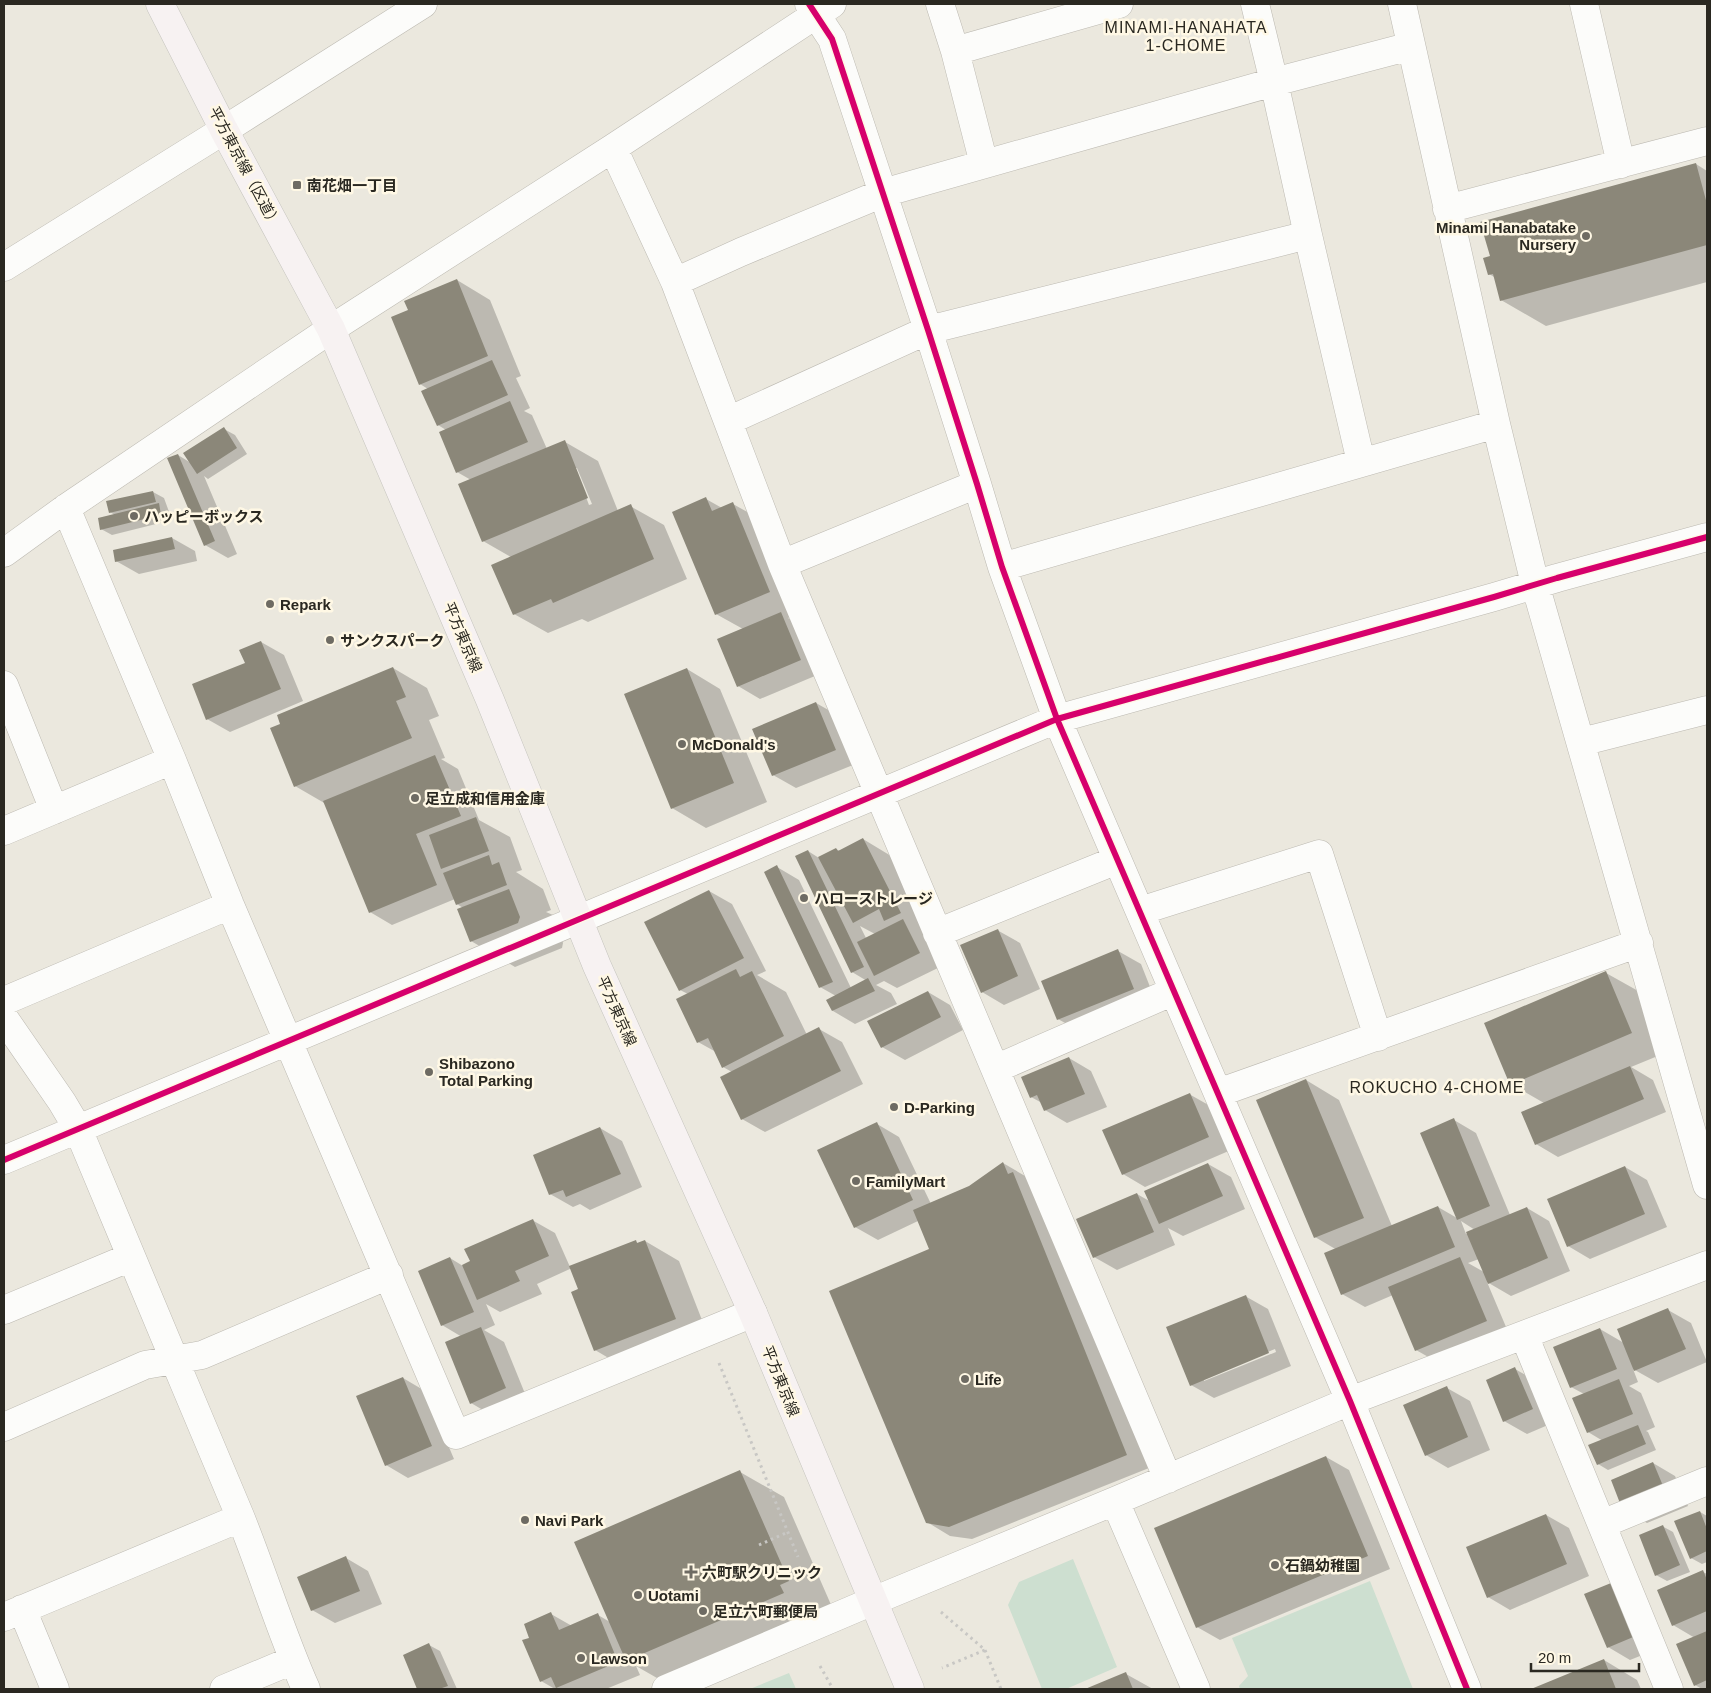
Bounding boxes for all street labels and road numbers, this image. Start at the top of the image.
street label: 平方東京線（区道） [206,103,284,231]
street label: 平方東京線 [441,599,485,675]
street label: 平方東京線 [594,973,640,1049]
street label: 平方東京線 [759,1343,803,1419]

